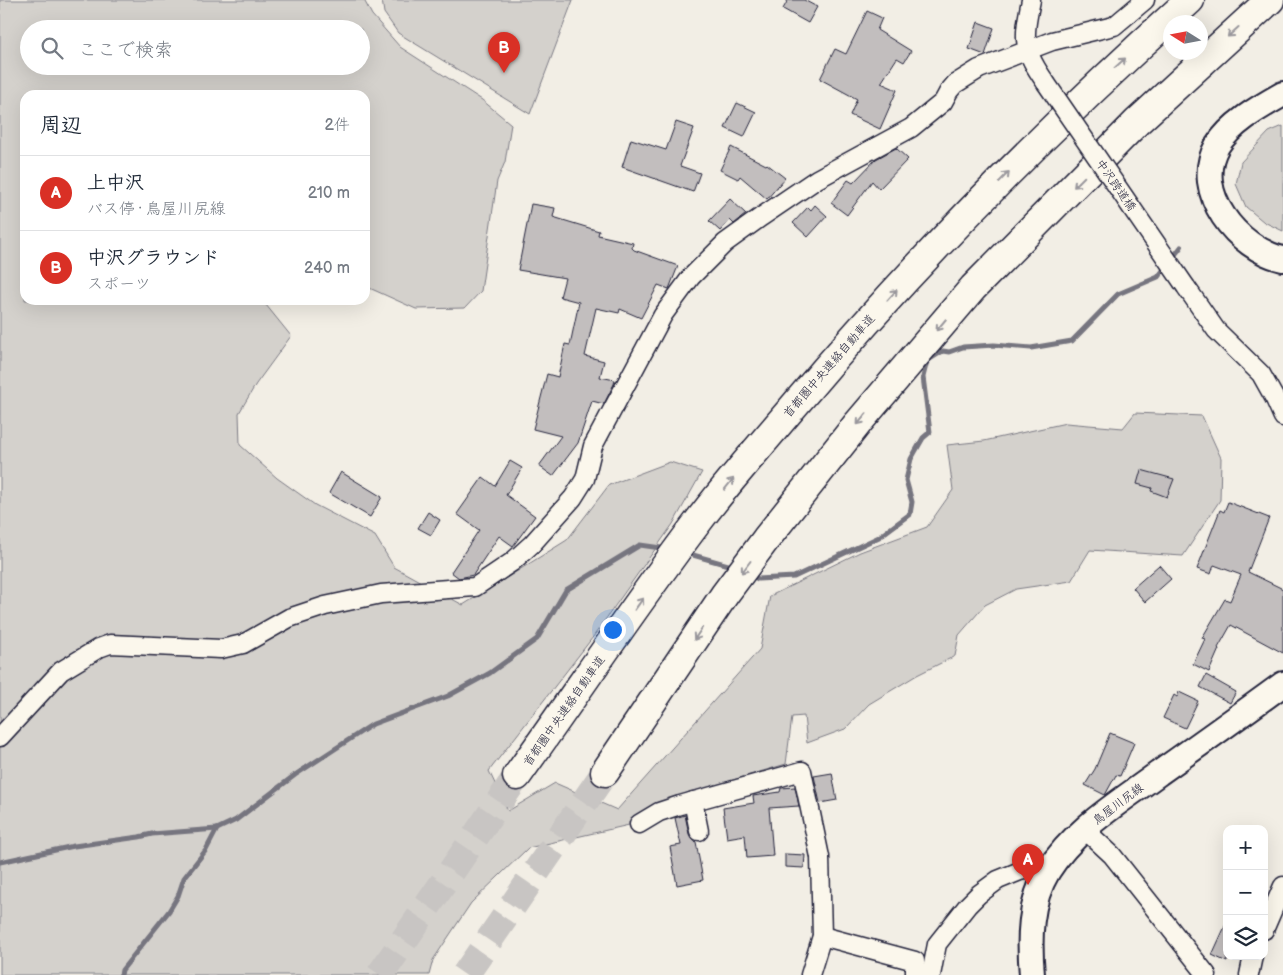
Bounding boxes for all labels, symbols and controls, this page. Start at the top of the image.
north arrow [1163,15,1208,60]
search box [20,20,370,75]
one-way arrow [1227,27,1240,38]
pin: B [488,32,520,73]
icon: search [38,34,66,62]
text: ここで検索 [78,39,173,62]
one-way arrow [1113,57,1126,69]
text: 周辺 [40,113,82,138]
text: 2件 [325,116,350,135]
street label: 中沢跨道橋 [1092,156,1139,214]
one-way arrow [998,171,1010,183]
text: 上中沢 [87,172,144,195]
one-way arrow [1073,175,1085,188]
text: A [51,184,61,203]
text: 210 m [308,184,350,203]
text: バス停 · 鳥屋川尻線 [87,200,225,219]
text: 中沢グラウンド [87,247,220,270]
text: B [50,259,62,278]
text: 240 m [304,259,350,278]
text: スポーツ [87,275,151,294]
one-way arrow [886,288,898,301]
street label: 首都圏中央連絡自動車道 [780,312,878,421]
one-way arrow [935,319,947,332]
one-way arrow [856,412,867,425]
one-way arrow [723,478,734,491]
one-way arrow [741,560,751,574]
one-way arrow [634,597,644,611]
your location [600,617,626,643]
one-way arrow [693,627,703,641]
street label: 首都圏中央連絡自動車道 [520,653,608,770]
street label: 鳥屋川尻線 [1090,780,1147,828]
map controls [1223,825,1268,960]
button: + [1223,825,1268,870]
pin: A [1012,844,1044,885]
button: − [1223,870,1268,915]
button: layers [1223,915,1268,960]

